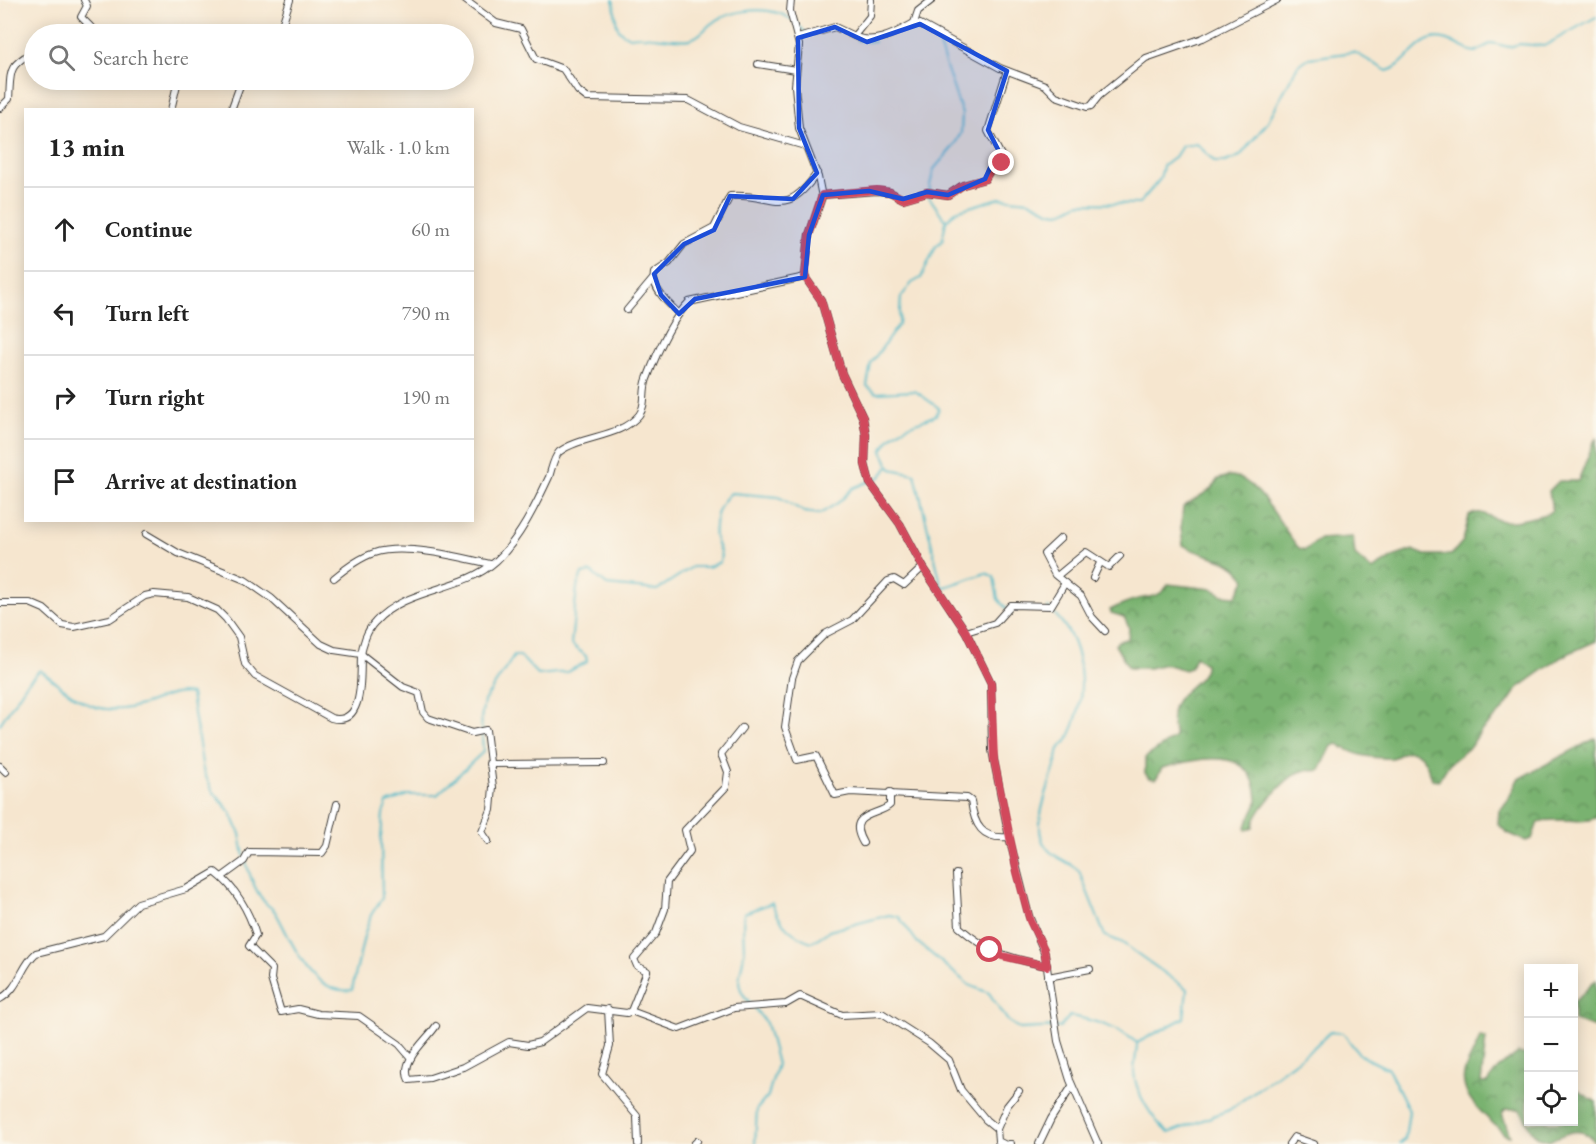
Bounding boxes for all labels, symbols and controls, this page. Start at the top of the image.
search box [24,24,474,90]
icon: search [45,41,78,74]
text: Search here [93,43,188,72]
text: 13 min [48,130,125,164]
text: Walk · 1.0 km [347,134,450,160]
route end [988,149,1014,175]
icon: ahead [48,213,81,246]
text: Continue [105,215,192,244]
text: 60 m [411,216,450,242]
icon: left [48,297,81,330]
text: Turn left [105,299,189,328]
text: 790 m [402,300,450,326]
icon: right [48,381,81,414]
text: Turn right [105,383,204,412]
text: 190 m [402,384,450,410]
icon: arrive [48,465,81,498]
text: Arrive at destination [105,467,297,496]
route start [976,936,1002,962]
map controls [1524,964,1578,1126]
button: + [1524,964,1578,1018]
button: − [1524,1018,1578,1072]
button: locate [1524,1072,1578,1126]

